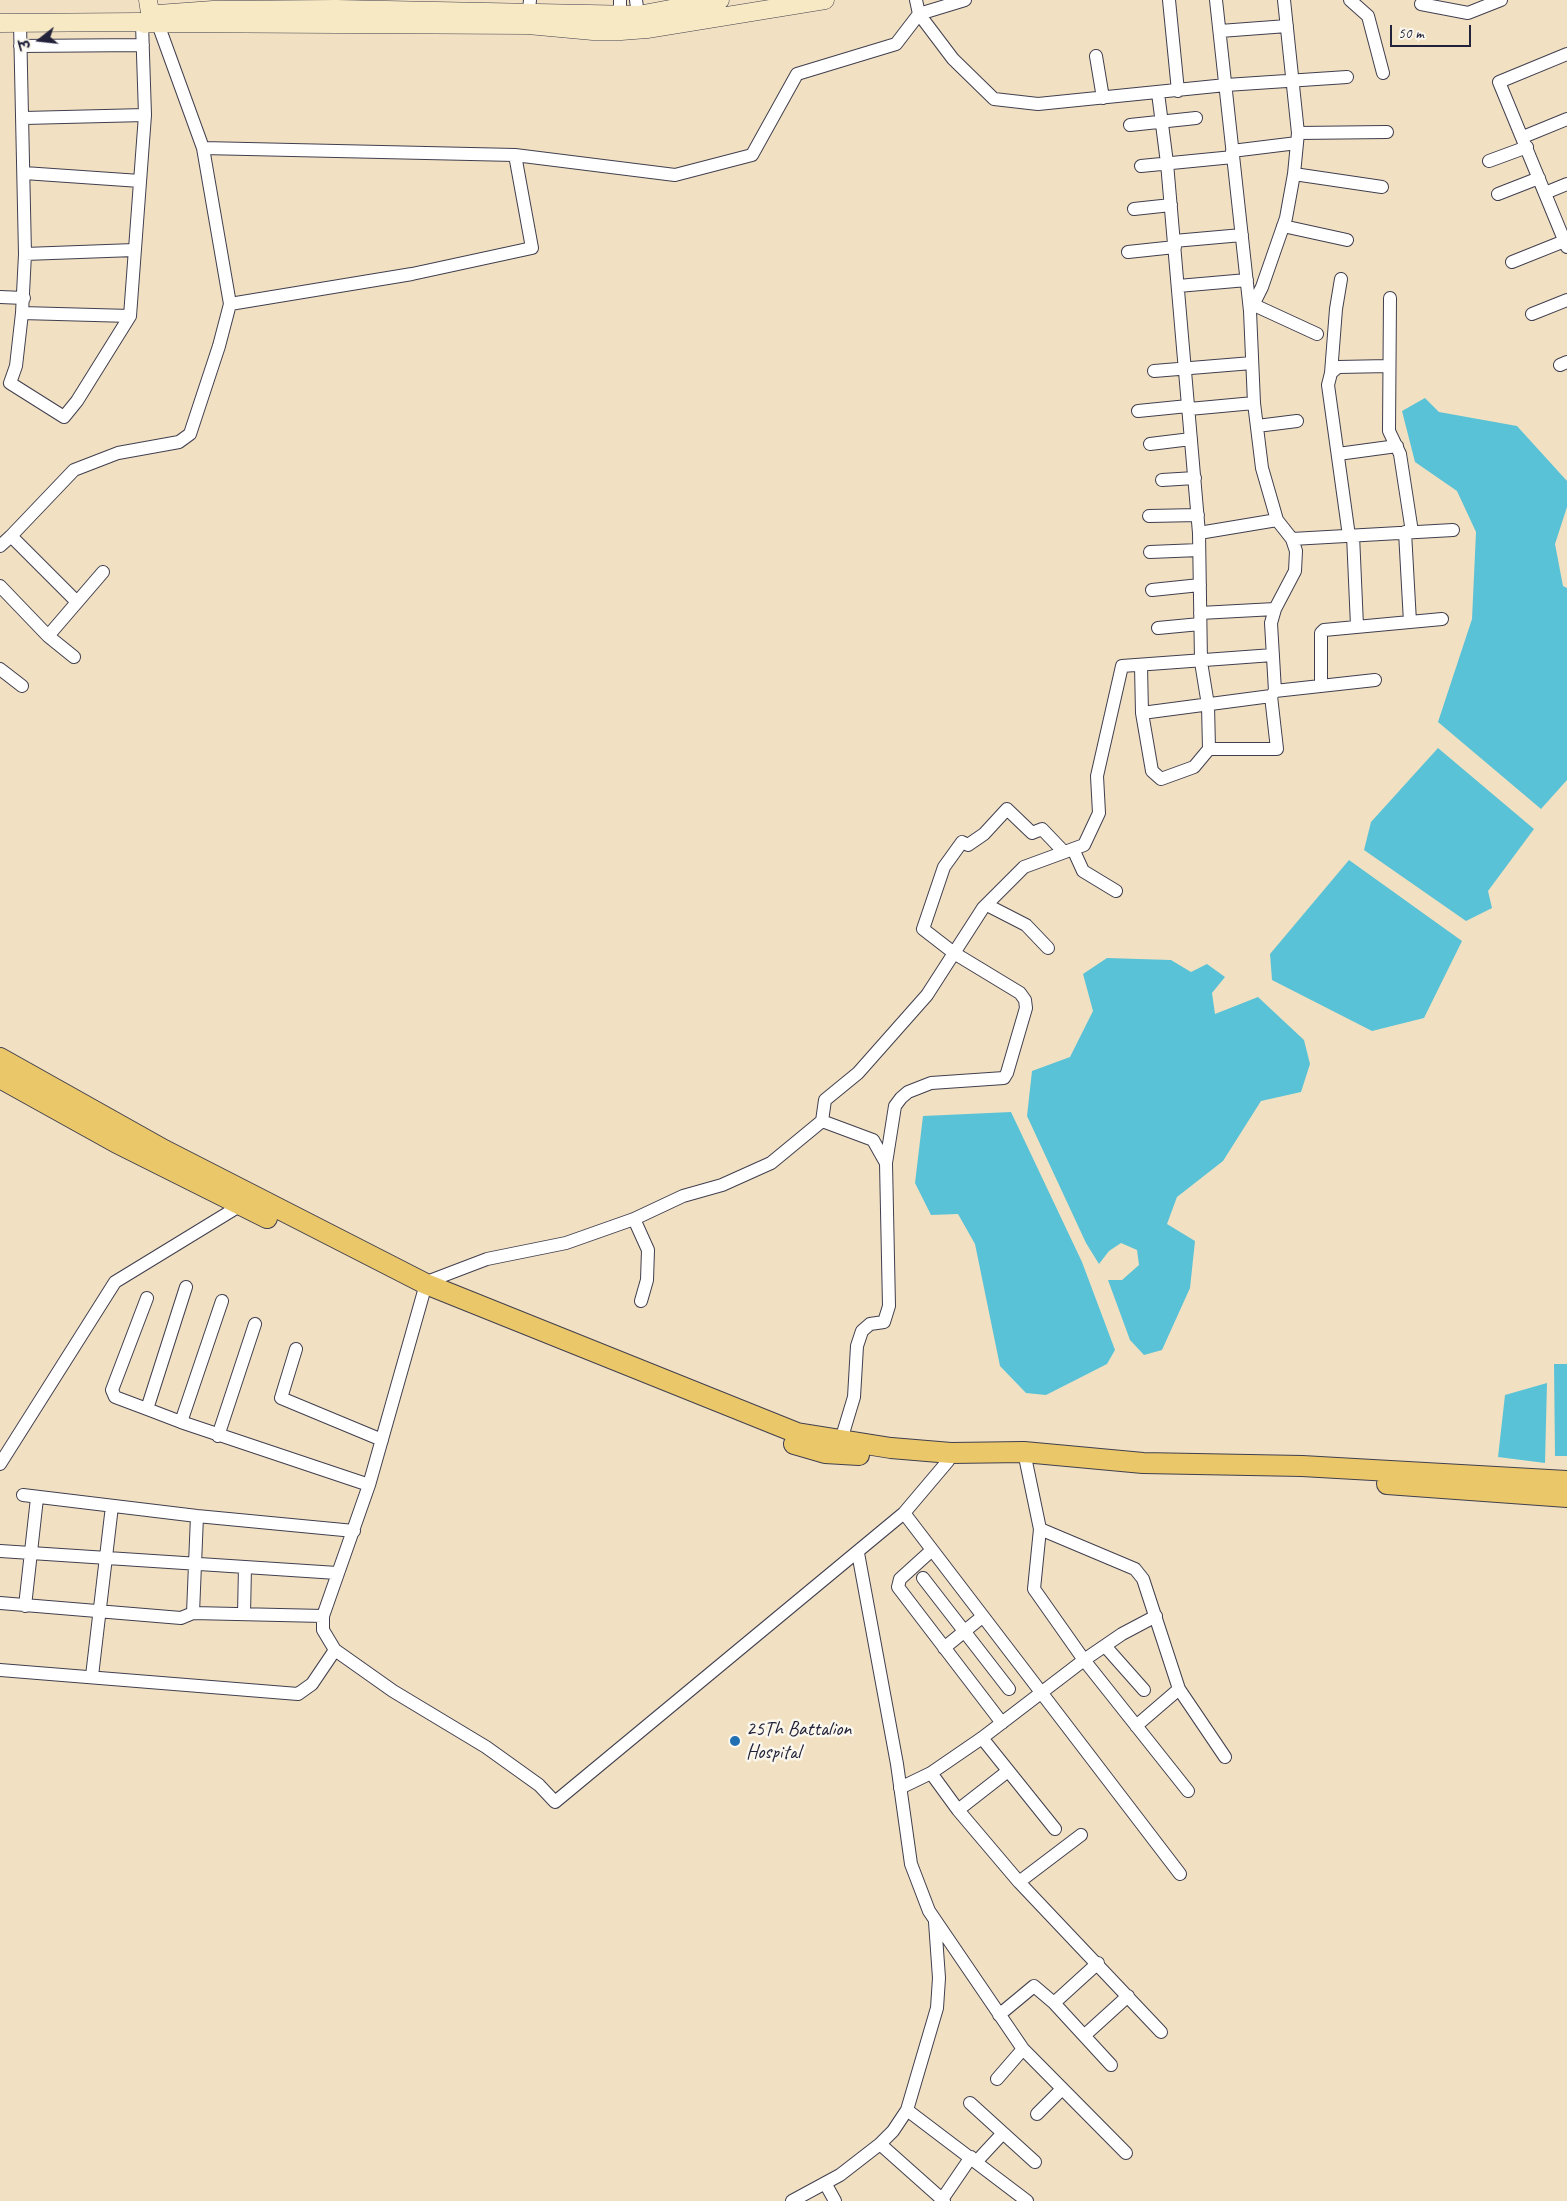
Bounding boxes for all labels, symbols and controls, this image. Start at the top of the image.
north arrow [15,15,65,65]
scale bar [1392,15,1473,47]
text: 50 m [1398,24,1424,43]
text: उ [16,37,35,51]
place label: 25Th Battalion Hospital [746,1718,851,1765]
marker: 25Th Battalion Hospital [728,1734,742,1748]

